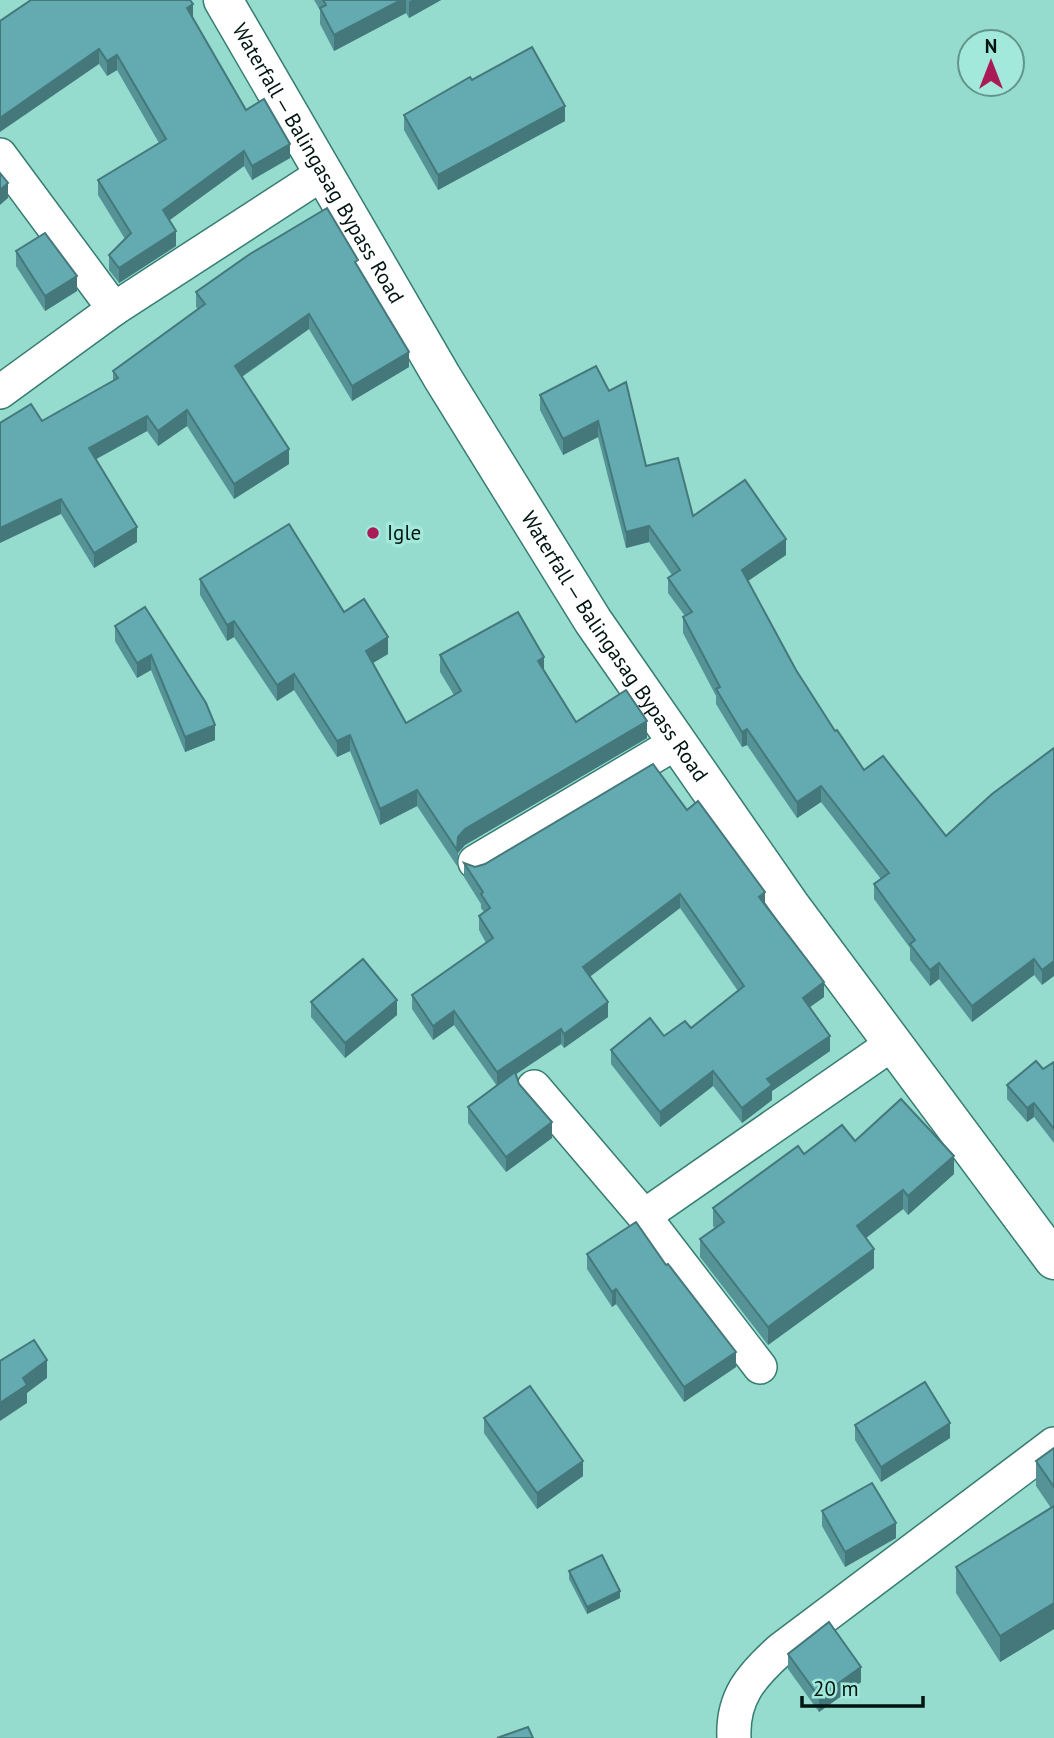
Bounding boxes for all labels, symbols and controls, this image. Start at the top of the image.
street label: Waterfall ‒ Balingasag Bypass Road [226,18,410,308]
north arrow [956,28,1026,98]
text: N [985,34,997,58]
street label: Waterfall ‒ Balingasag Bypass Road [515,506,714,787]
place label: Igle [387,519,421,546]
marker: Igle [365,525,381,541]
scale bar [802,1664,923,1708]
text: 20 m [813,1675,859,1702]

